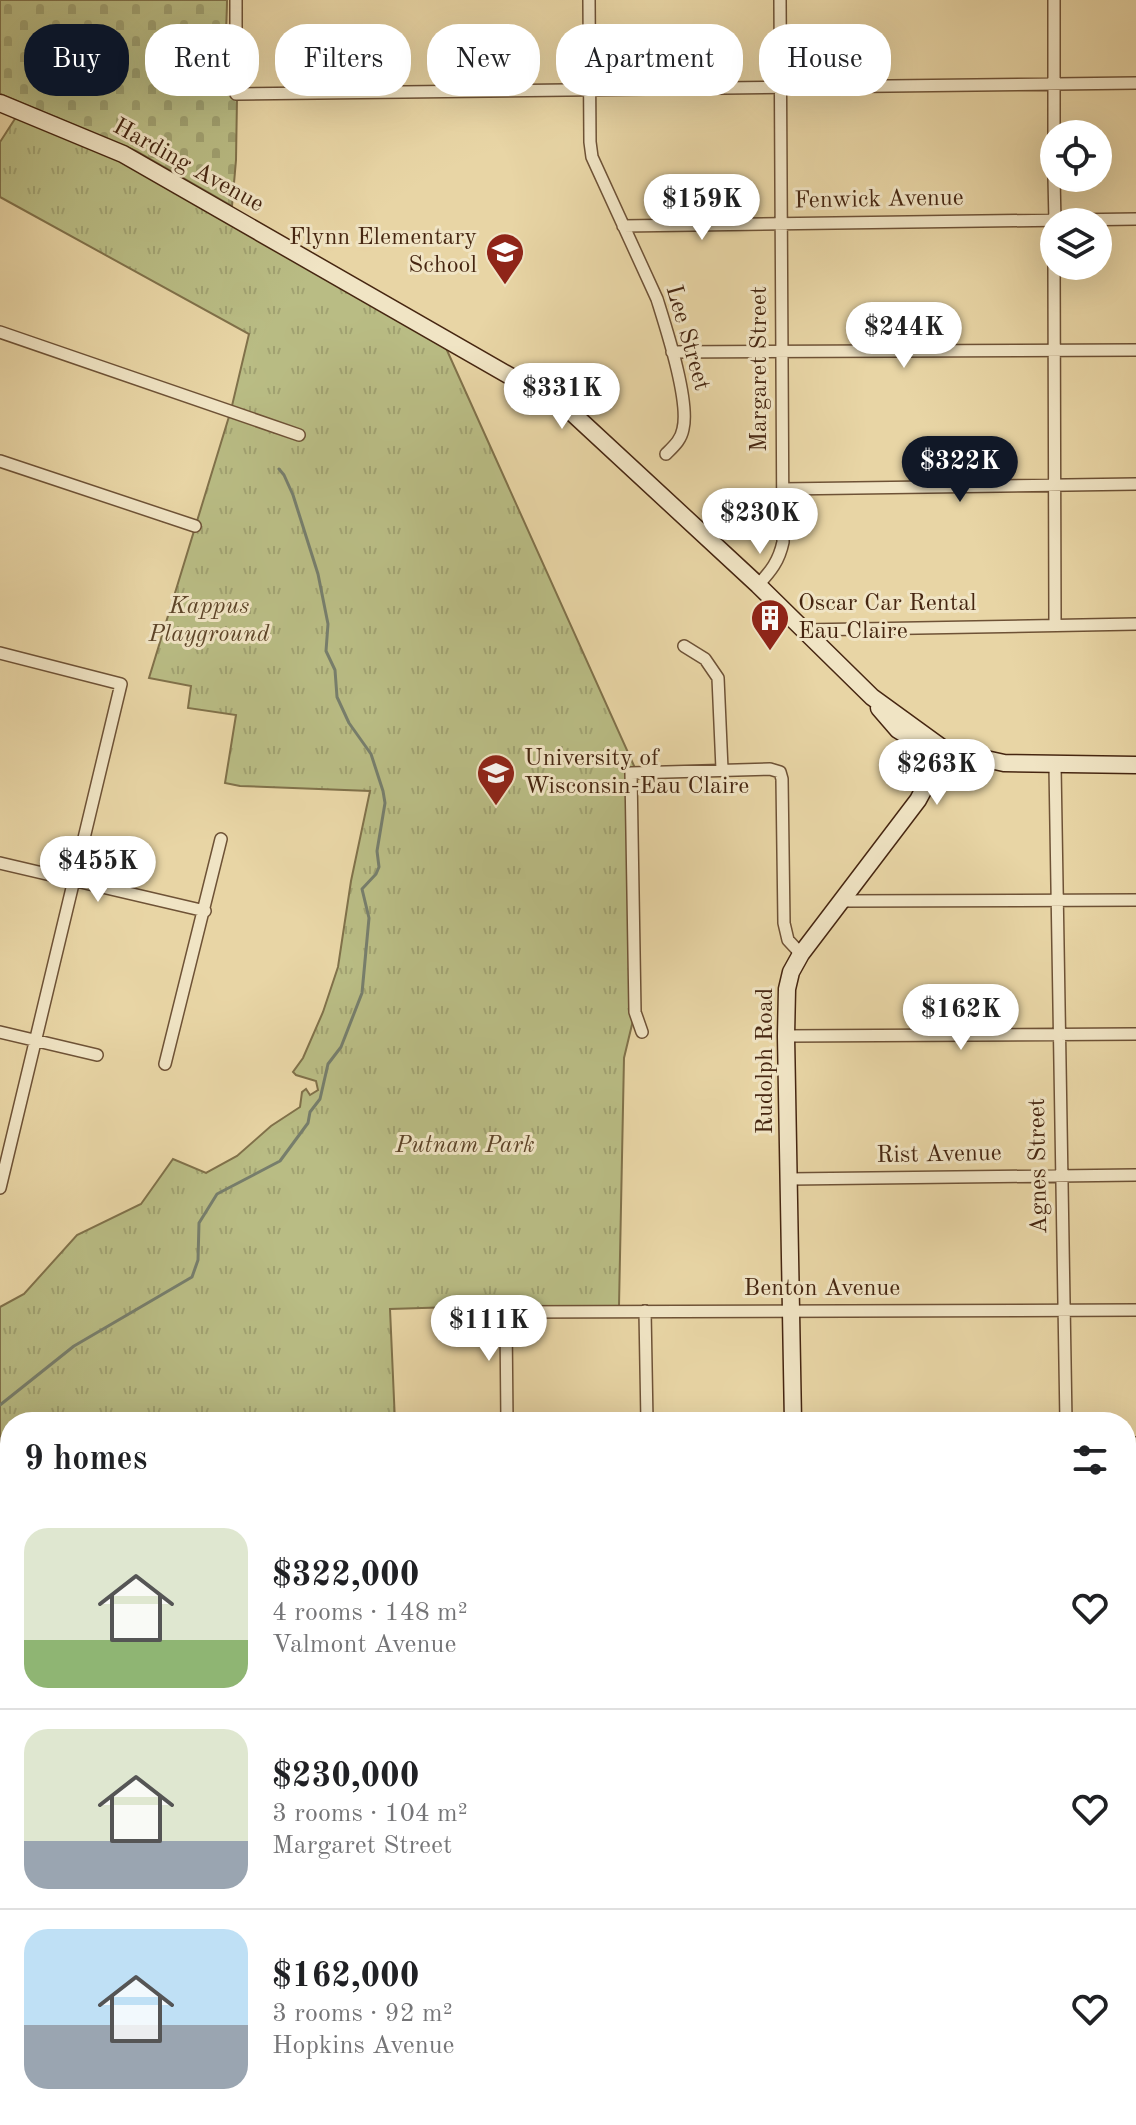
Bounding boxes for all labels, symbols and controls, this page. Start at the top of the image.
chip: Buy [24,24,129,96]
chip: Rent [145,24,259,96]
chip: Filters [275,24,411,96]
chip: New [427,24,540,96]
chip: Apartment [556,24,743,96]
chip: House [759,24,891,96]
street label: Harding Avenue [109,115,267,217]
map controls [1040,120,1112,280]
button: locate [1040,120,1112,192]
pin: $159K [646,174,758,242]
text: $159K [662,187,742,213]
street label: Fenwick Avenue [794,187,964,213]
button: layers [1040,208,1112,280]
place label: Flynn Elementary School [289,226,477,278]
school or university icon: Flynn Elementary School [484,231,526,286]
street label: Lee Street [661,283,713,393]
street label: Margaret Street [748,286,772,452]
pin: $244K [848,302,960,370]
text: $244K [864,315,944,341]
pin: $331K [506,363,618,431]
text: $331K [522,376,602,402]
pin: $322K [904,436,1016,504]
text: $322K [920,449,1000,475]
pin: $230K [704,488,816,556]
text: $230K [720,501,800,527]
place label: Oscar Car Rental Eau Claire [798,592,977,644]
park label: Kappus Playground [148,595,270,647]
building icon: Oscar Car Rental Eau Claire [749,597,791,652]
pin: $263K [881,739,993,807]
place label: University of Wisconsin-Eau Claire [524,747,749,799]
school or university icon: University of Wisconsin-Eau Claire [475,752,517,807]
text: $263K [897,752,977,778]
pin: $455K [42,836,154,904]
text: $455K [58,849,138,875]
pin: $162K [905,984,1017,1052]
street label: Rudolph Road [754,988,778,1134]
text: $162K [921,997,1001,1023]
street label: Agnes Street [1026,1098,1052,1234]
park label: Putnam Park [394,1134,535,1158]
street label: Rist Avenue [876,1142,1002,1168]
street label: Benton Avenue [744,1277,900,1301]
pin: $111K [433,1295,545,1363]
text: $111K [449,1308,529,1334]
icon: filters [1068,1438,1112,1482]
text: 9 homes [24,1443,147,1477]
text: $322,000 [272,1559,420,1593]
icon: home [88,1560,184,1656]
icon: heart [1068,1586,1112,1630]
text: 4 rooms · 148 m² [272,1600,468,1626]
text: Valmont Avenue [272,1632,456,1658]
text: $230,000 [272,1760,420,1794]
icon: home [88,1761,184,1857]
icon: heart [1068,1787,1112,1831]
text: 3 rooms · 104 m² [272,1801,468,1827]
text: Margaret Street [272,1833,452,1859]
text: $162,000 [272,1960,420,1994]
icon: home [88,1961,184,2057]
icon: heart [1068,1987,1112,2031]
text: 3 rooms · 92 m² [272,2001,453,2027]
text: Hopkins Avenue [272,2033,455,2059]

